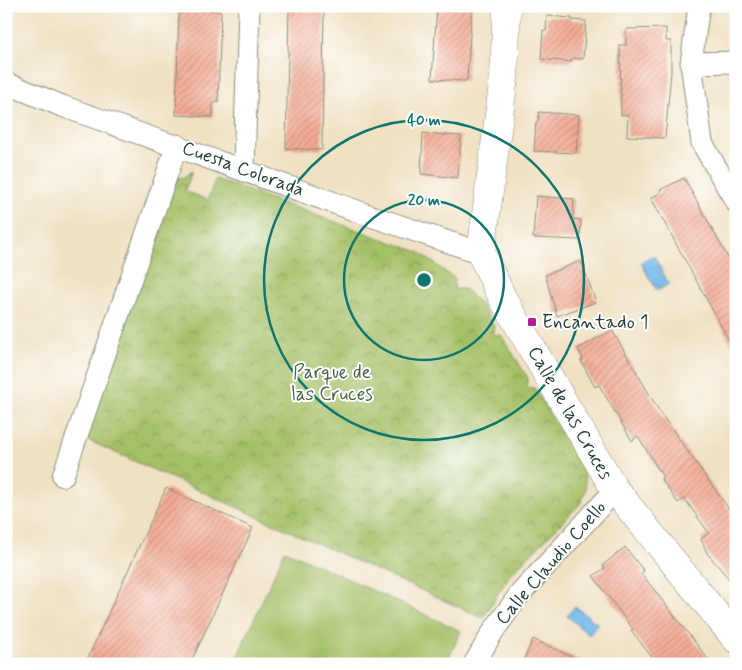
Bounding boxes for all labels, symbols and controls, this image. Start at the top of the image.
text: 40 m [407,111,441,131]
street label: Cuesta Colorada [179,135,307,203]
text: 20 m [408,191,440,211]
centre of rings [415,271,433,289]
place label: Encantado 1 [542,310,648,335]
marker: Encantado 1 [526,316,538,328]
street label: Calle de las Cruces [522,342,619,485]
park label: Parque de las Cruces [291,360,373,407]
street label: Calle Claudio Coello [490,496,612,630]

